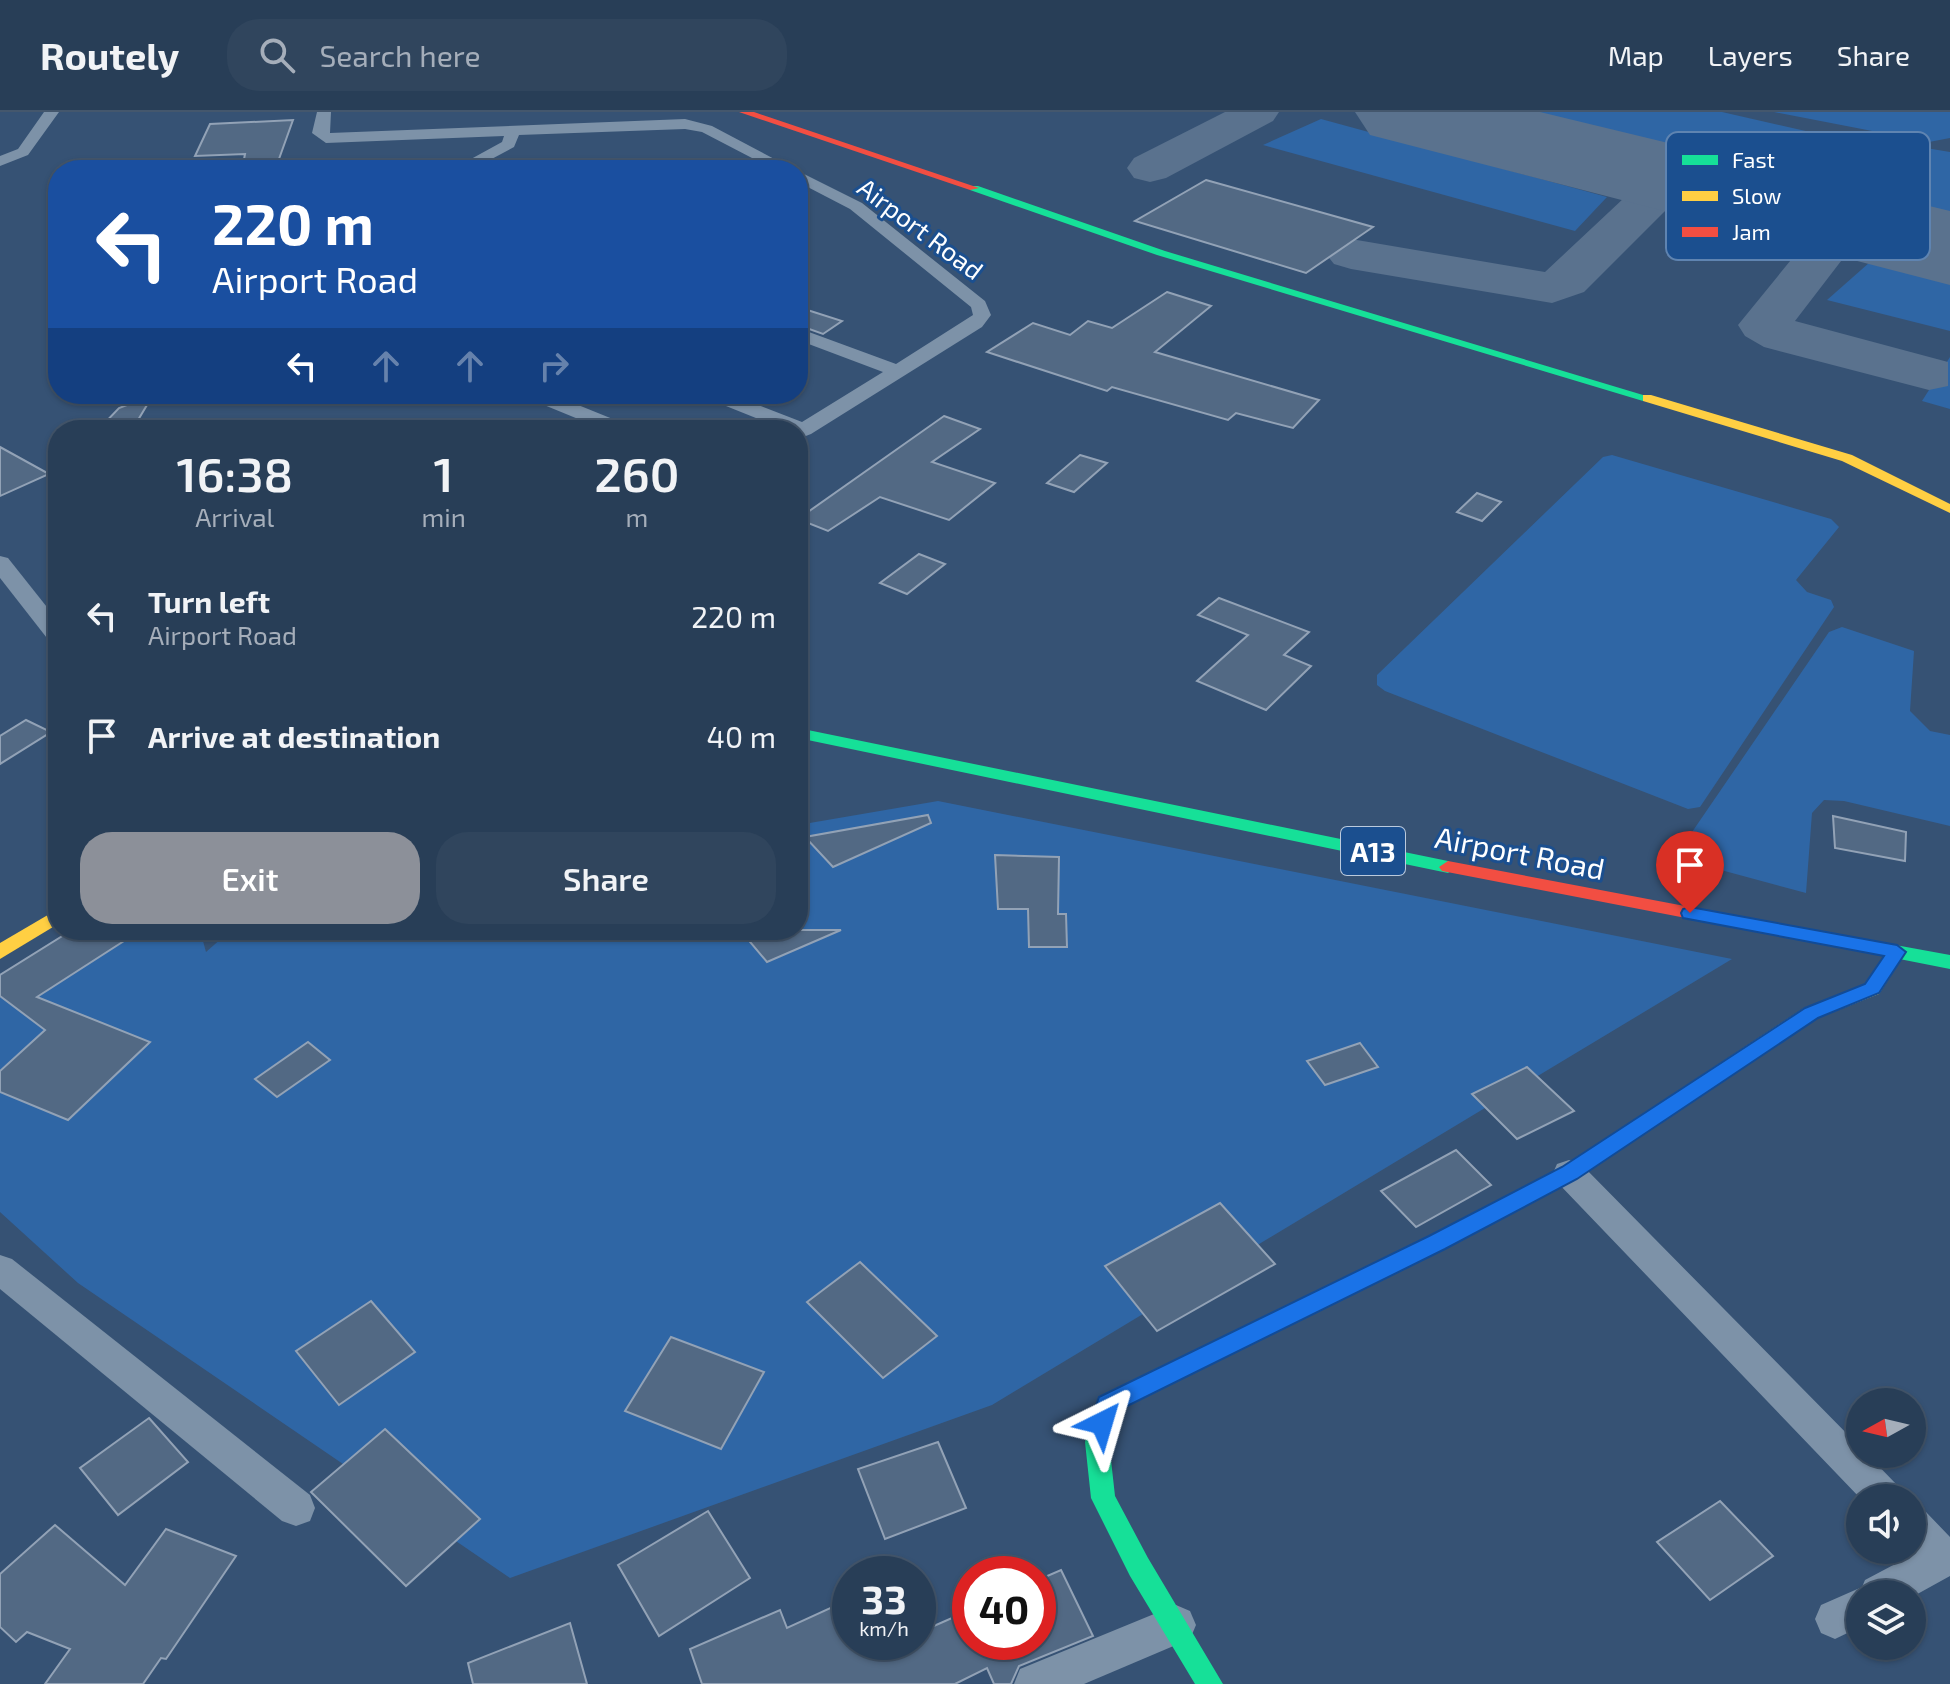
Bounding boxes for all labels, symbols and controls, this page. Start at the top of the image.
search box [227,19,787,91]
text: Routely [40,32,179,78]
icon: search [255,33,299,77]
text: Search here [319,37,481,73]
text: Map [1608,38,1664,72]
text: Layers [1708,38,1793,72]
text: Share [1837,38,1910,72]
legend [1666,132,1930,260]
text: Fast [1732,146,1775,172]
street label: Airport Road [852,171,990,285]
text: Slow [1732,182,1781,208]
text: 220 m [212,189,374,256]
icon: left [80,192,184,296]
text: Jam [1732,218,1771,244]
text: Airport Road [212,257,418,300]
icon: left [280,344,324,388]
icon: ahead [364,344,408,388]
icon: ahead [448,344,492,388]
icon: right [532,344,576,388]
text: 16:38 [177,444,293,502]
text: 1 [434,444,454,502]
text: 260 [594,444,679,502]
text: Arrival [195,501,274,532]
text: min [421,501,466,532]
text: m [625,501,648,532]
text: Turn left [148,583,270,619]
icon: left [80,594,124,638]
text: 220 m [691,598,776,634]
text: Airport Road [148,619,297,650]
icon: arrive [80,714,124,758]
text: Arrive at destination [148,718,440,754]
text: 40 m [706,718,776,754]
street label: Airport Road [1432,818,1608,886]
road number: A13 [1341,827,1405,875]
pin [1656,831,1724,913]
button: Exit [80,832,420,924]
button: Share [436,832,776,924]
icon: arrive [1668,843,1712,887]
position arrow [1060,1381,1144,1465]
north arrow [1846,1388,1926,1468]
map controls [1846,1388,1926,1660]
button: sound [1846,1484,1926,1564]
speed limit sign: 40 [952,1556,1056,1660]
text: 33 [861,1574,907,1622]
button: layers [1846,1580,1926,1660]
text: km/h [859,1616,909,1640]

